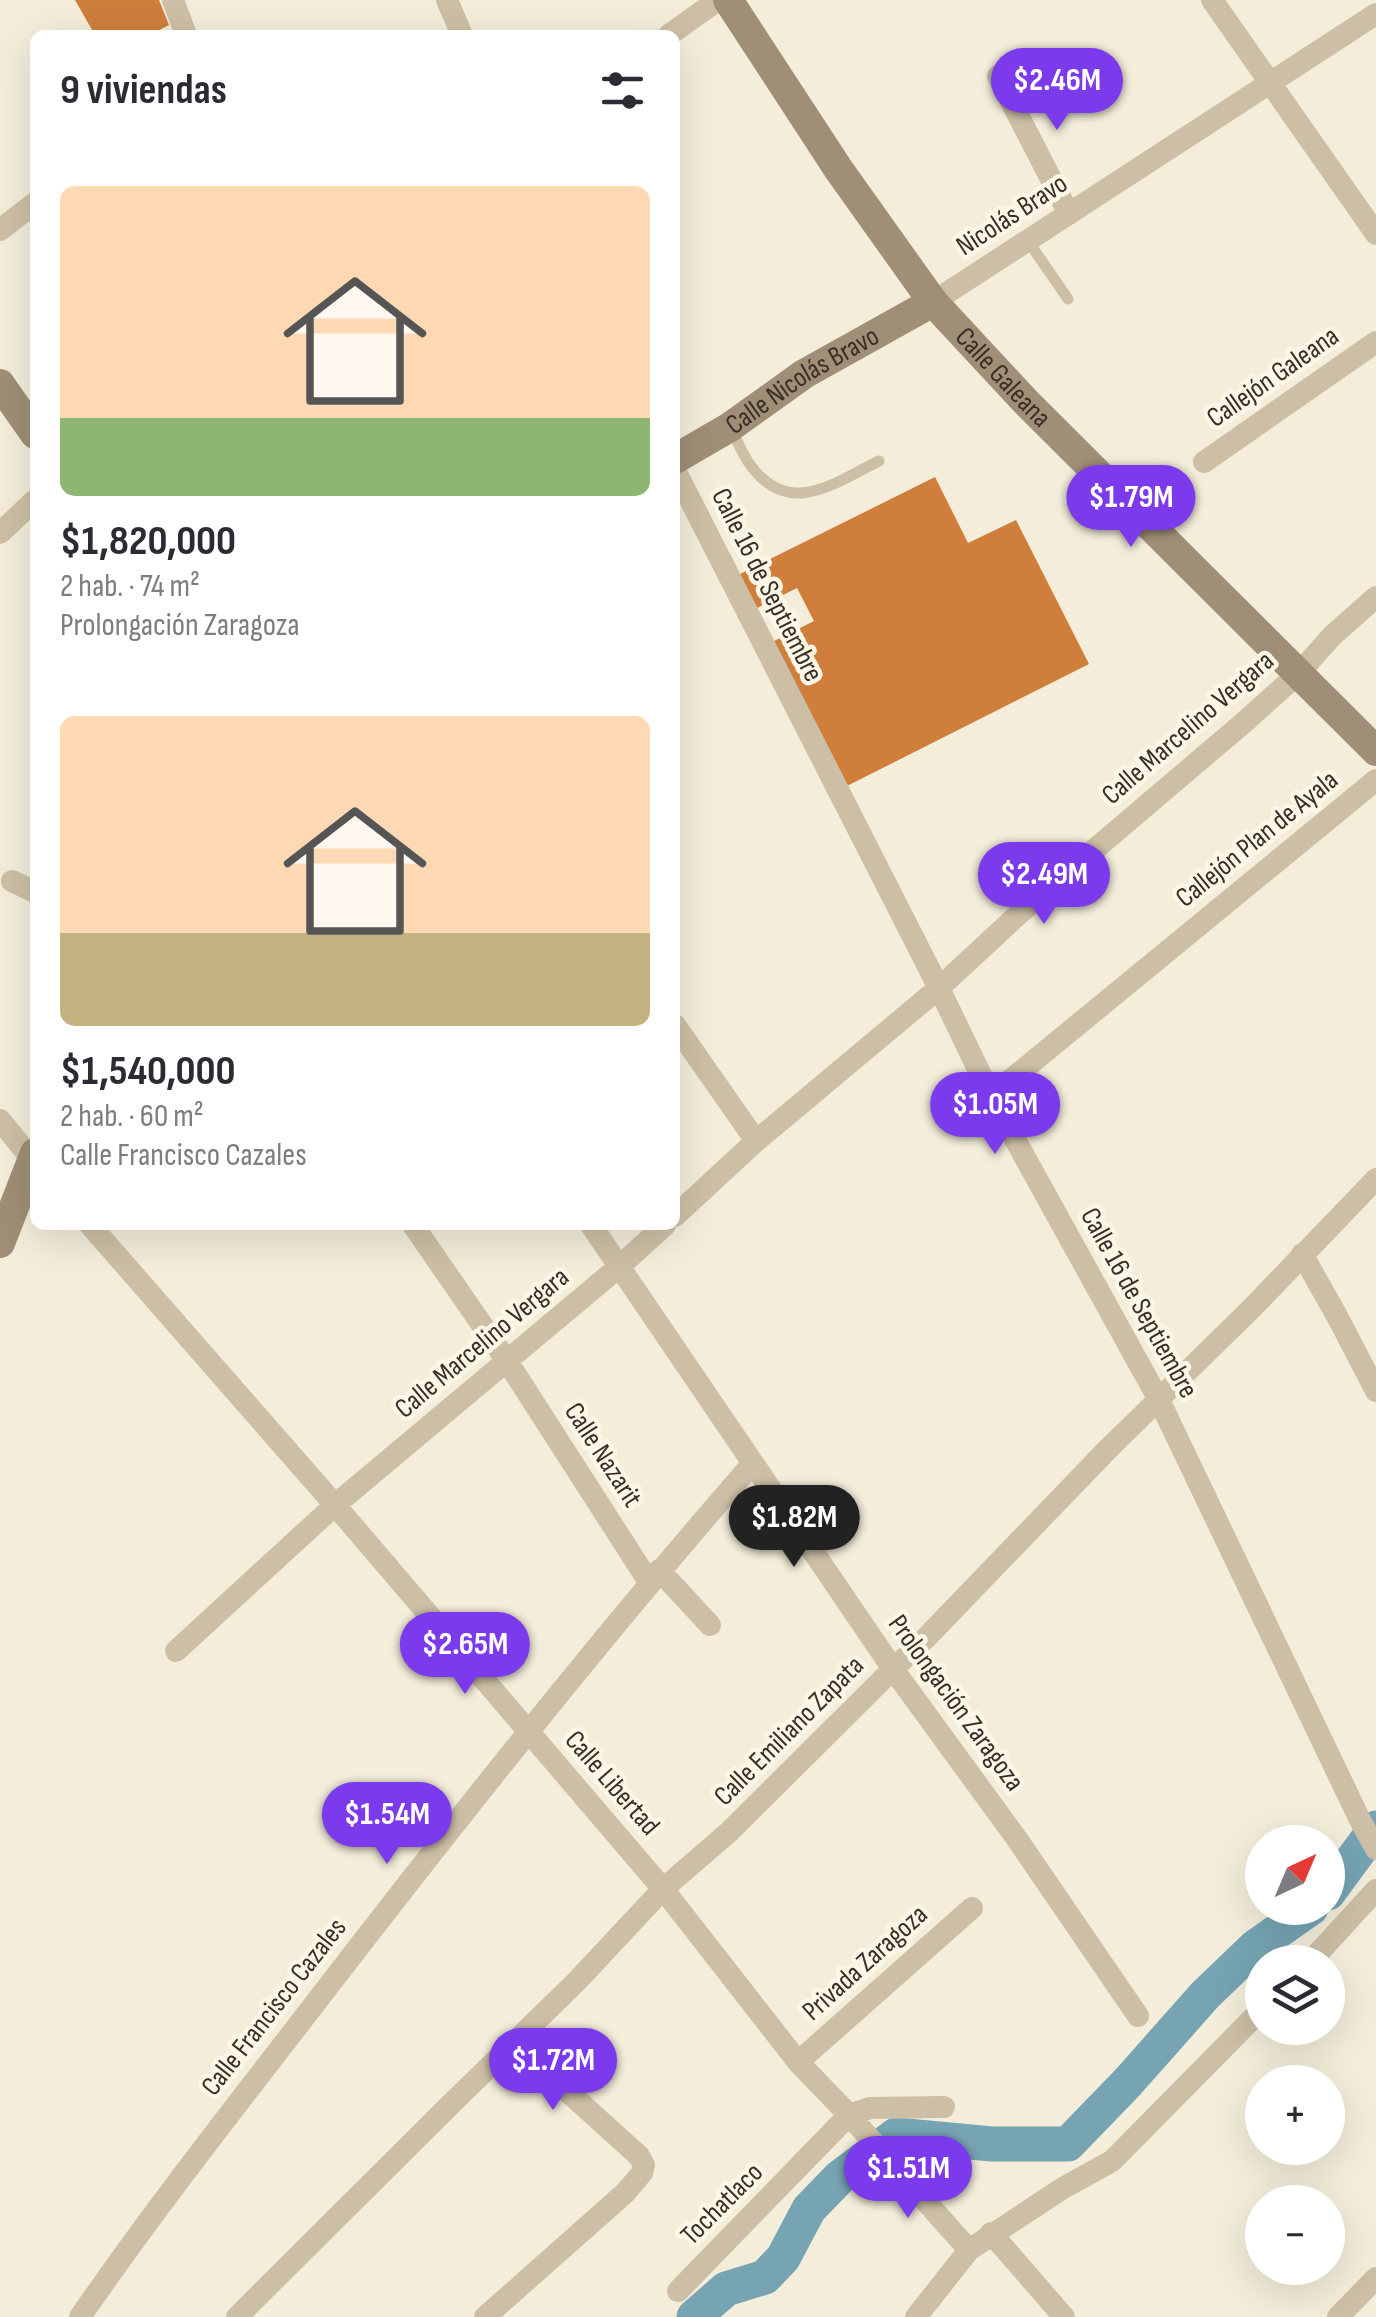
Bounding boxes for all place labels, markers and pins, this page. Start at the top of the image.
pin: $2.46M [976,48,1138,133]
pin: $1.79M [1050,465,1212,550]
pin: $2.49M [963,842,1125,927]
pin: $1.05M [914,1072,1076,1157]
pin: $1.82M [713,1485,875,1570]
pin: $2.65M [384,1612,546,1697]
pin: $1.54M [306,1782,468,1867]
pin: $1.72M [472,2028,634,2113]
pin: $1.51M [827,2136,989,2221]

